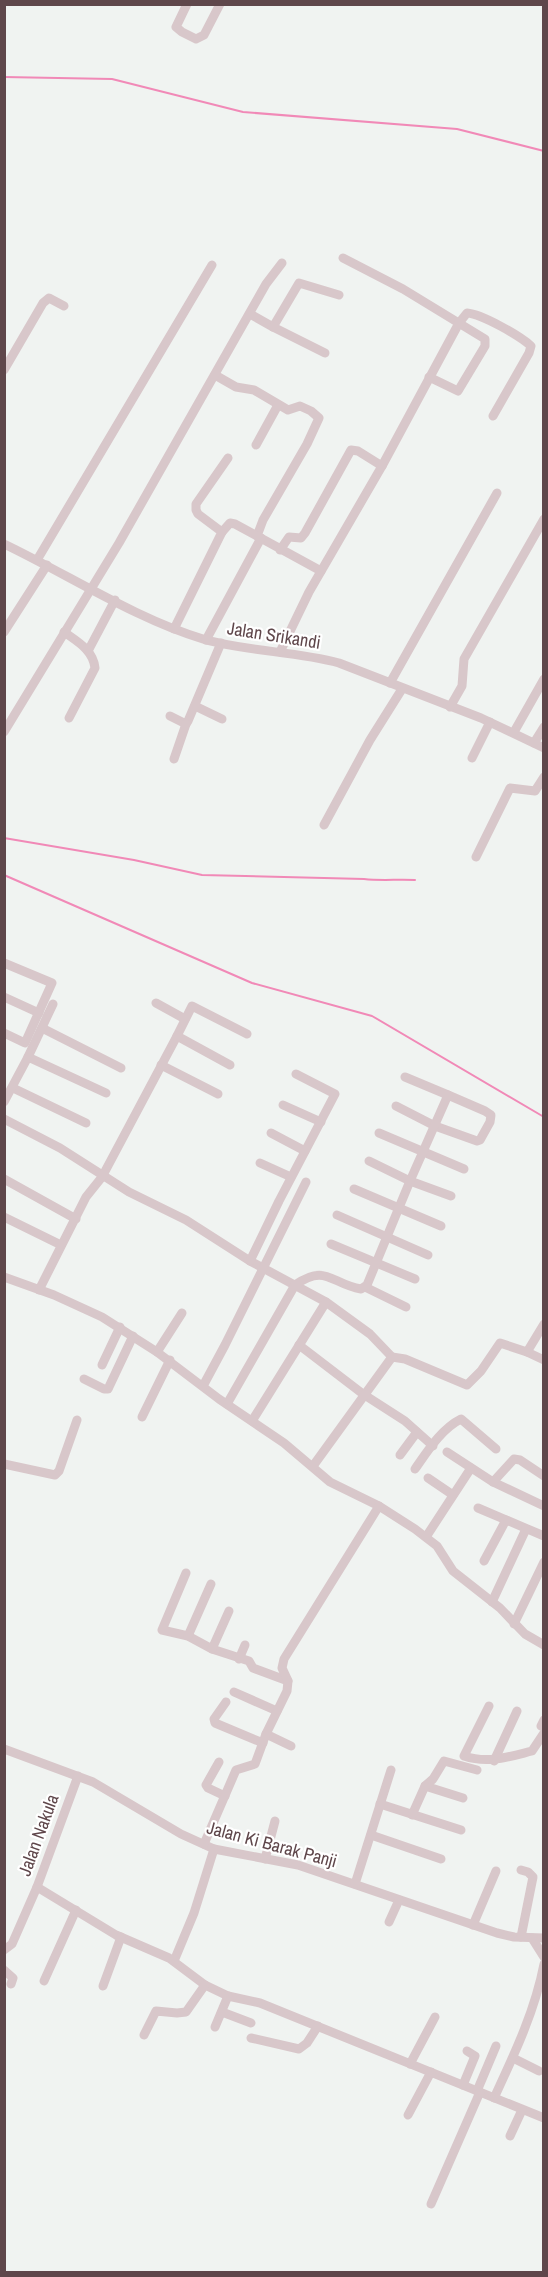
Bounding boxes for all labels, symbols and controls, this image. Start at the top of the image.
street label: Jalan Srikandi [225,615,323,655]
street label: Jalan Nakula [12,1791,64,1879]
street label: Jalan Ki Barak Panji [204,1815,340,1873]

